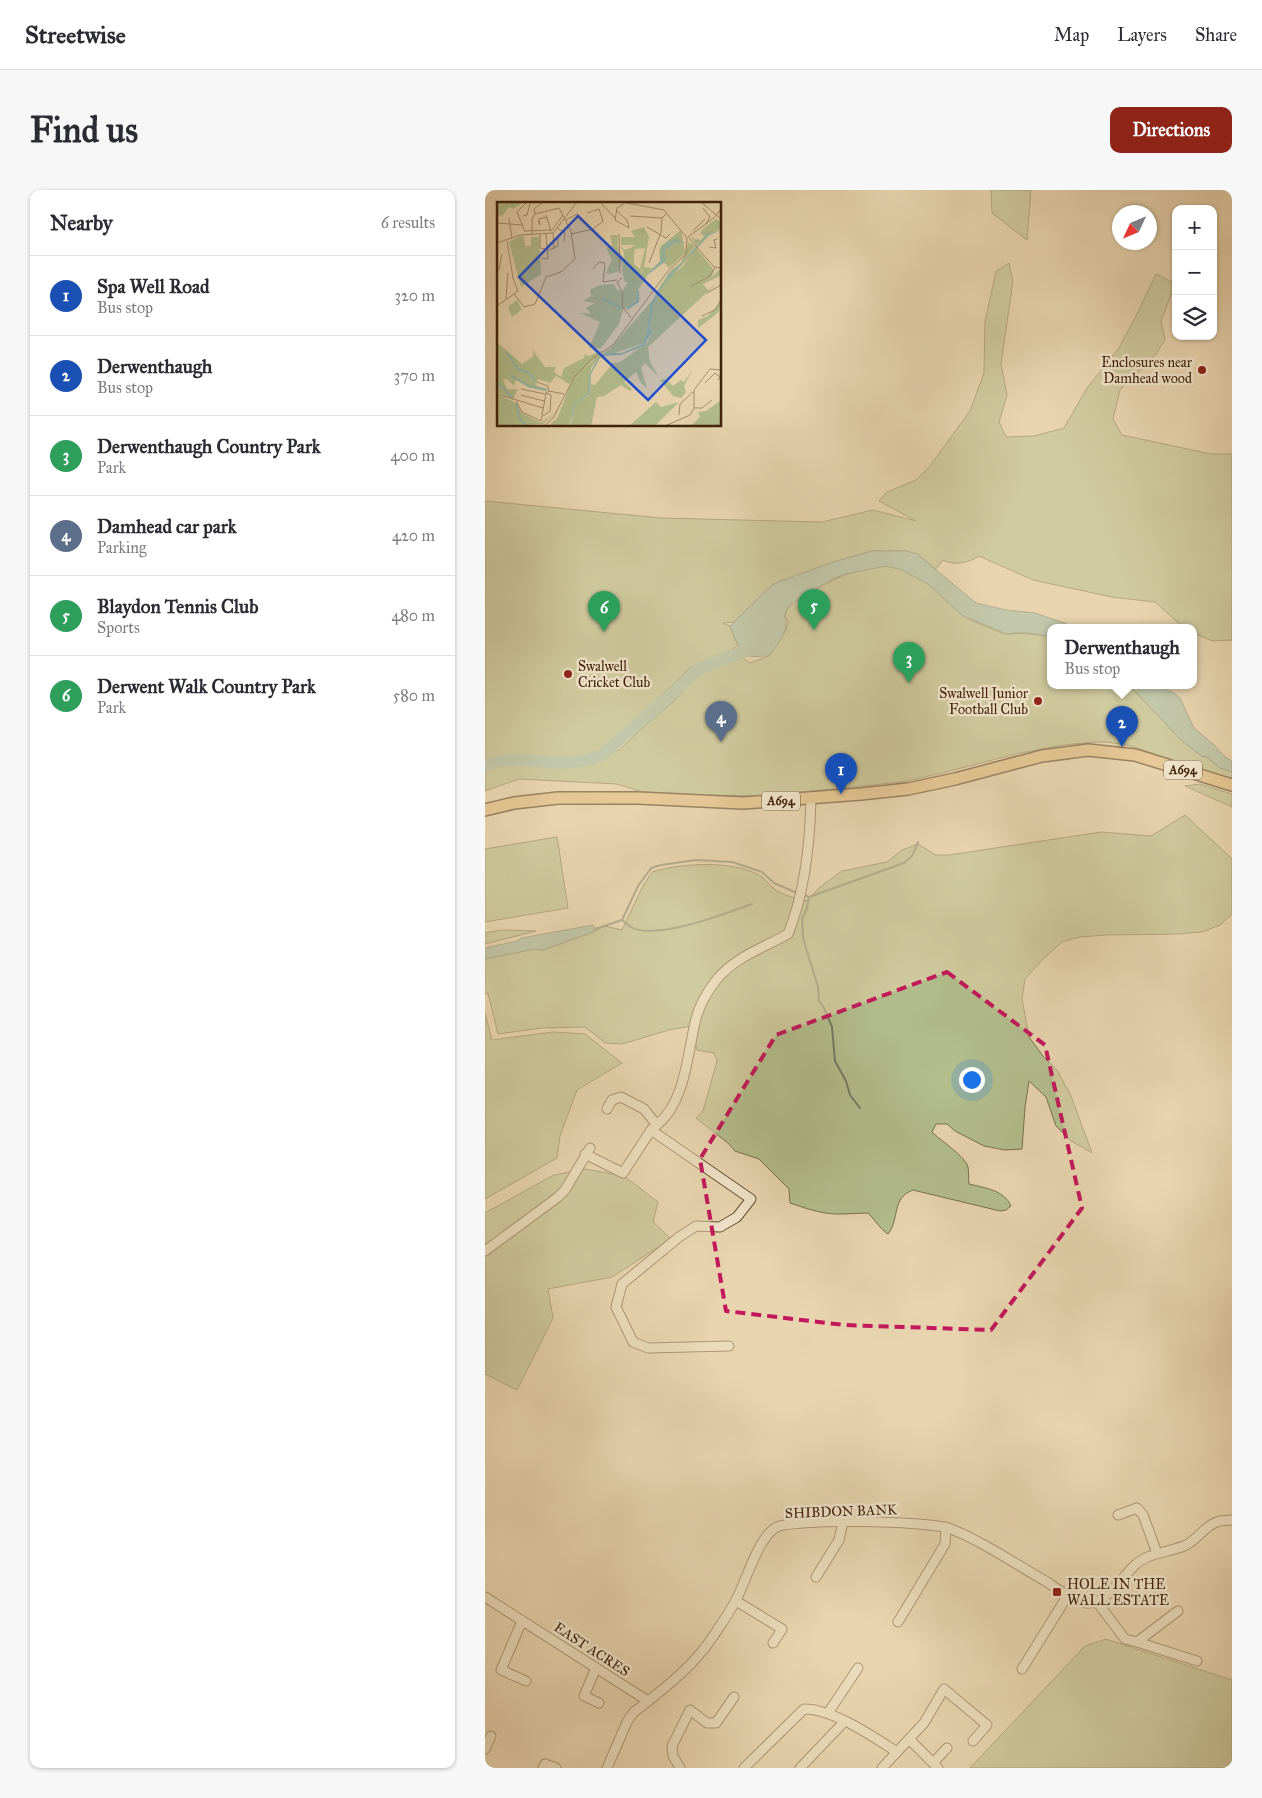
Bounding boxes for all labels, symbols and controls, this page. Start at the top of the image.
text: Streetwise [25,20,126,50]
text: Map [1054,24,1089,46]
text: Layers [1117,24,1167,46]
text: Share [1195,24,1237,46]
button: Directions [1110,107,1232,153]
text: Find us [30,109,138,152]
inset map [497,202,721,426]
north arrow [1112,205,1157,250]
map controls [1172,205,1217,340]
button: + [1172,205,1217,250]
text: Nearby [50,210,113,236]
text: 6 results [381,213,435,232]
button: − [1172,250,1217,295]
text: Spa Well Road [97,275,210,298]
text: 1 [63,286,69,305]
text: 320 m [395,286,435,305]
button: layers [1172,295,1217,340]
text: Bus stop [97,298,153,317]
place label: Enclosures near Damhead wood [1101,354,1193,387]
text: Derwenthaugh [97,355,212,378]
marker: Enclosures near Damhead wood [1196,364,1208,376]
text: 2 [62,366,70,385]
text: 370 m [394,366,435,385]
text: Bus stop [97,378,153,397]
text: Derwenthaugh Country Park [97,435,321,458]
text: 3 [63,446,69,465]
text: 400 m [391,446,435,465]
text: Park [97,458,126,477]
text: Damhead car park [97,515,237,538]
text: 4 [62,526,70,545]
text: 420 m [392,526,435,545]
text: Parking [97,538,146,557]
pin: 5 [798,589,830,630]
pin: 6 [588,591,620,632]
text: Blaydon Tennis Club [97,595,258,618]
text: 5 [62,606,70,625]
text: 480 m [391,606,435,625]
text: Sports [97,618,140,637]
popup [1047,624,1197,689]
text: Derwenthaugh [1064,636,1180,659]
pin: 3 [893,642,925,683]
place label: Swalwell Cricket Club [578,658,650,691]
text: Bus stop [1064,659,1120,678]
marker: Swalwell Cricket Club [562,668,574,680]
text: Derwent Walk Country Park [97,675,316,698]
place label: Swalwell Junior Football Club [939,685,1029,718]
text: 6 [62,686,70,705]
text: 580 m [393,686,435,705]
marker: Swalwell Junior Football Club [1032,695,1044,707]
text: Park [97,698,126,717]
pin: 4 [705,701,737,742]
pin: 2 [1106,706,1138,747]
pin: 1 [825,753,857,794]
road number: A694 [1164,760,1202,780]
road number: A694 [762,792,800,810]
your location [959,1067,985,1093]
street label: SHIBDON BANK [785,1501,898,1522]
place label: HOLE IN THE WALL ESTATE [1067,1576,1169,1609]
marker: HOLE IN THE WALL ESTATE [1051,1586,1063,1598]
street label: EAST ACRES [551,1619,633,1680]

